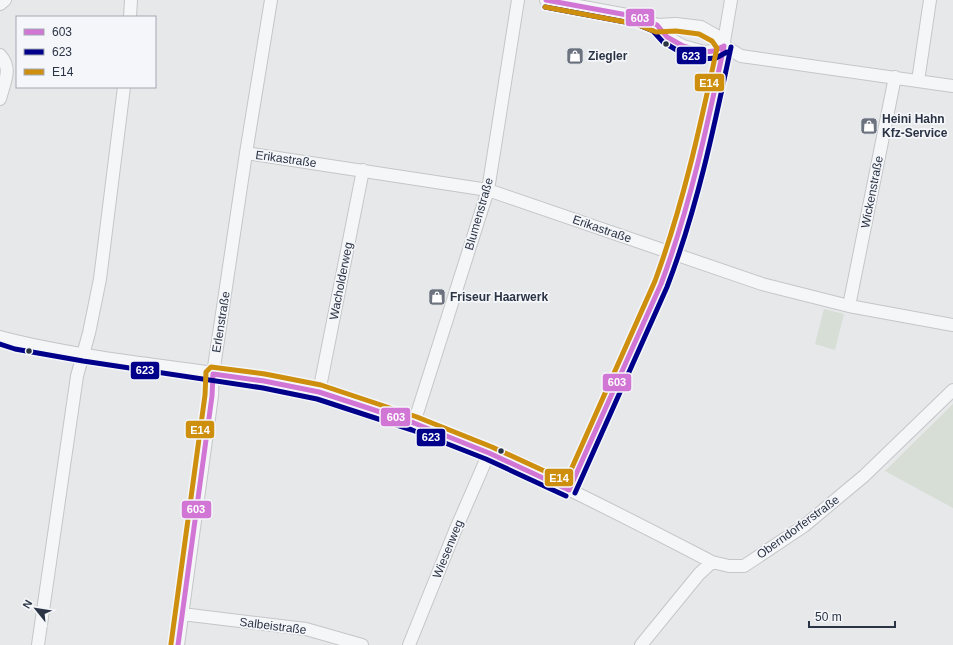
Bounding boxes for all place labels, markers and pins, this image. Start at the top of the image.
unlabelled marker [661,39,671,49]
shop icon: Ziegler [565,46,585,66]
place label: Ziegler [588,49,628,63]
place label: Heini Hahn Kfz-Service [882,112,948,140]
shop icon: Heini Hahn Kfz-Service [859,116,879,136]
shop icon: Friseur Haarwerk [427,287,447,307]
place label: Friseur Haarwerk [450,290,548,304]
unlabelled marker [24,346,34,356]
unlabelled marker [496,446,506,456]

